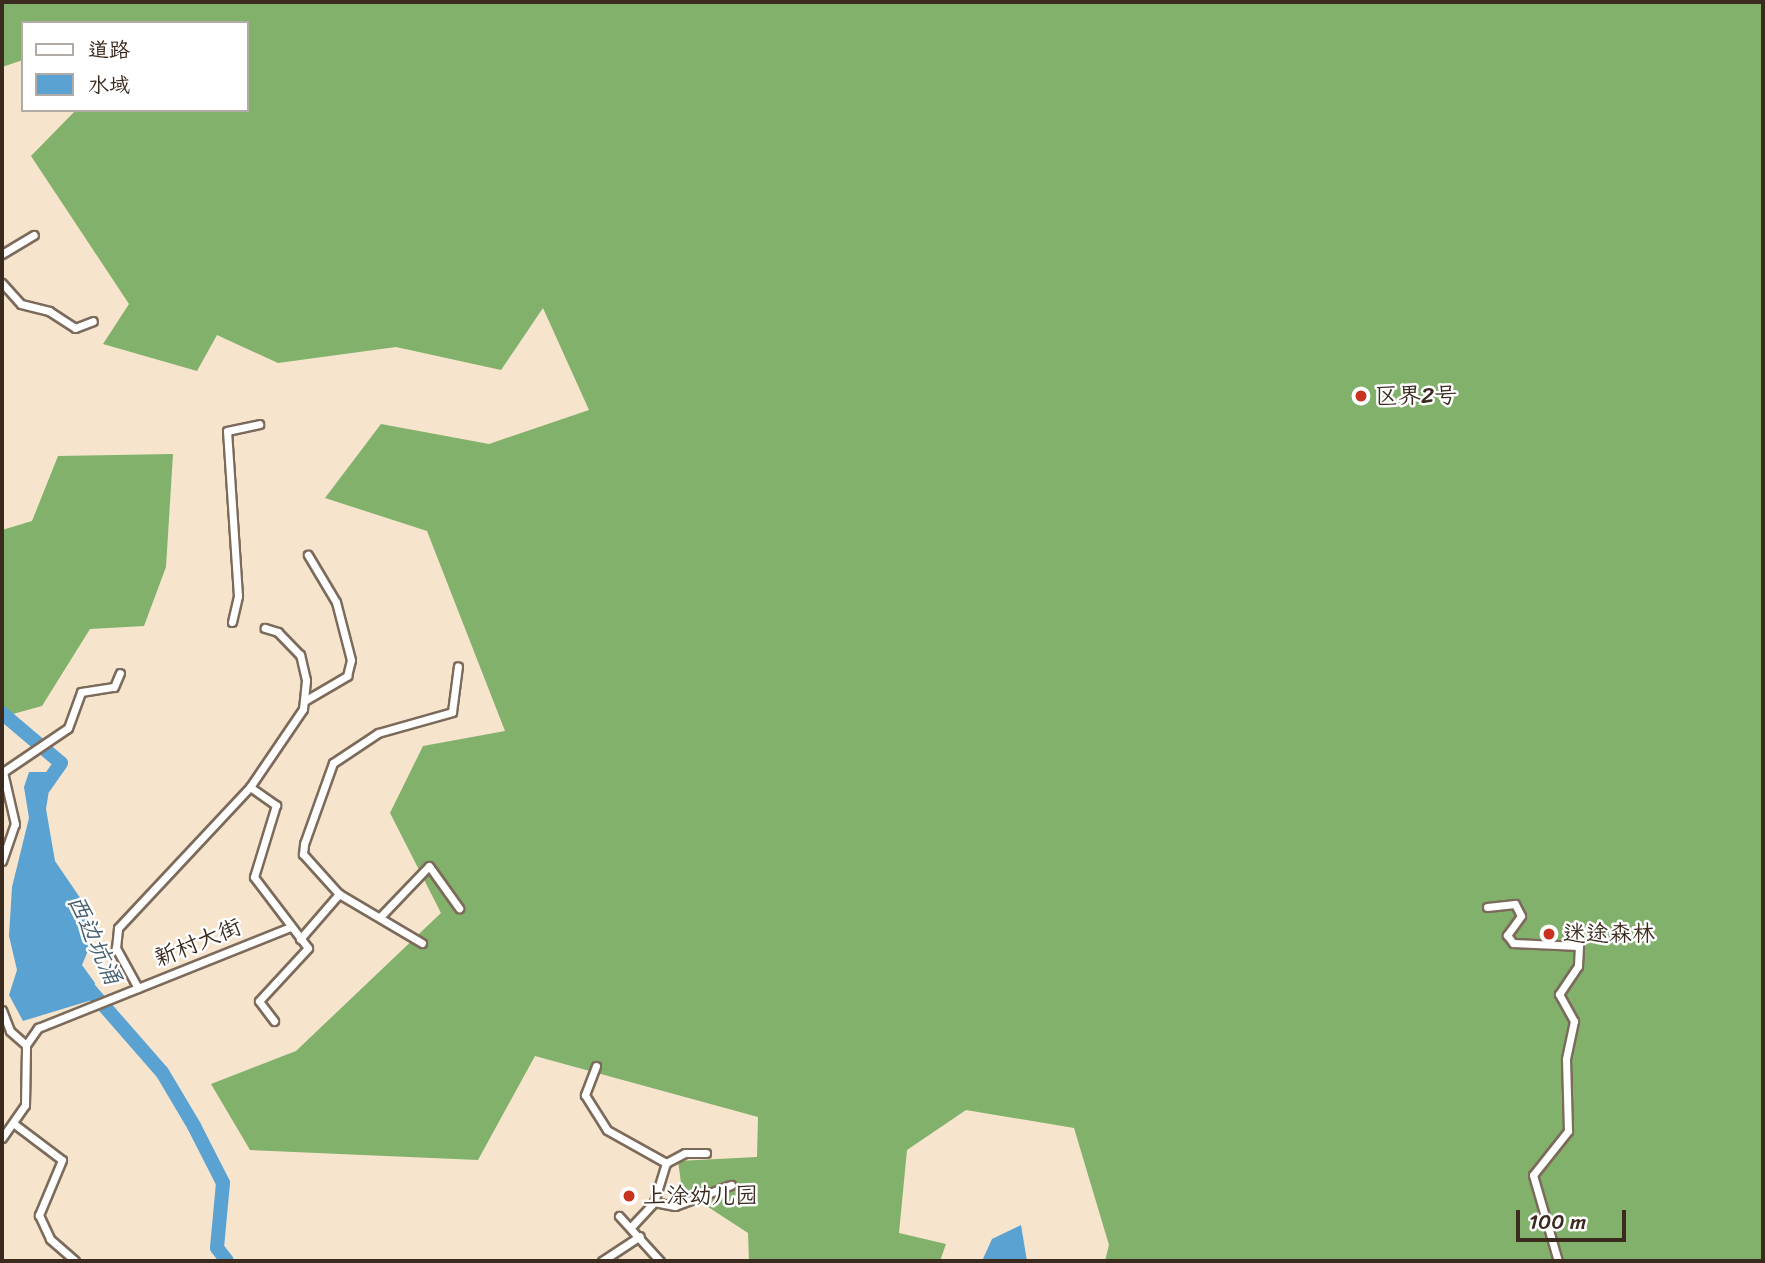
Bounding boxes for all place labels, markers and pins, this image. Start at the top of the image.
place label: 区界2号 [1375,382,1457,410]
marker: 区界2号 [1353,388,1369,404]
place label: 迷途森林 [1563,920,1655,948]
marker: 迷途森林 [1541,926,1557,942]
place label: 上涂幼儿园 [643,1182,758,1210]
marker: 上涂幼儿园 [621,1188,637,1204]

